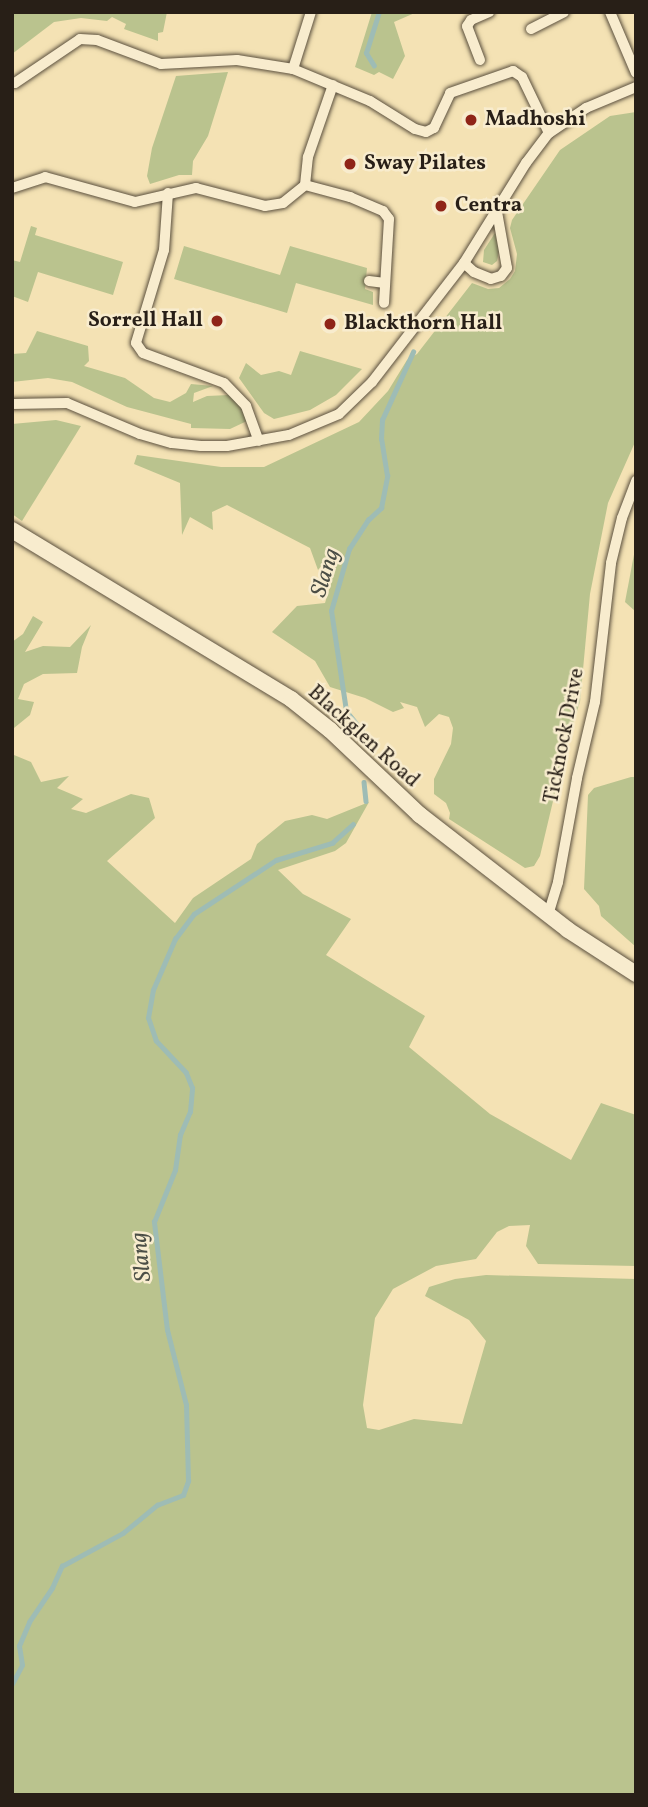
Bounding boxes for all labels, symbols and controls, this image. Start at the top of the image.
place label: Madhoshi [485,107,586,133]
marker: Madhoshi [463,112,479,128]
place label: Sway Pilates [364,151,486,177]
marker: Sway Pilates [342,156,358,172]
place label: Centra [455,193,522,219]
marker: Centra [433,198,449,214]
place label: Sorrell Hall [88,308,203,334]
place label: Blackthorn Hall [344,311,502,337]
marker: Sorrell Hall [209,313,225,329]
marker: Blackthorn Hall [322,316,338,332]
water label: Slang [306,545,346,601]
street label: Ticknock Drive [540,666,590,806]
street label: Blackglen Road [302,680,424,794]
water label: Slang [126,1231,158,1283]

